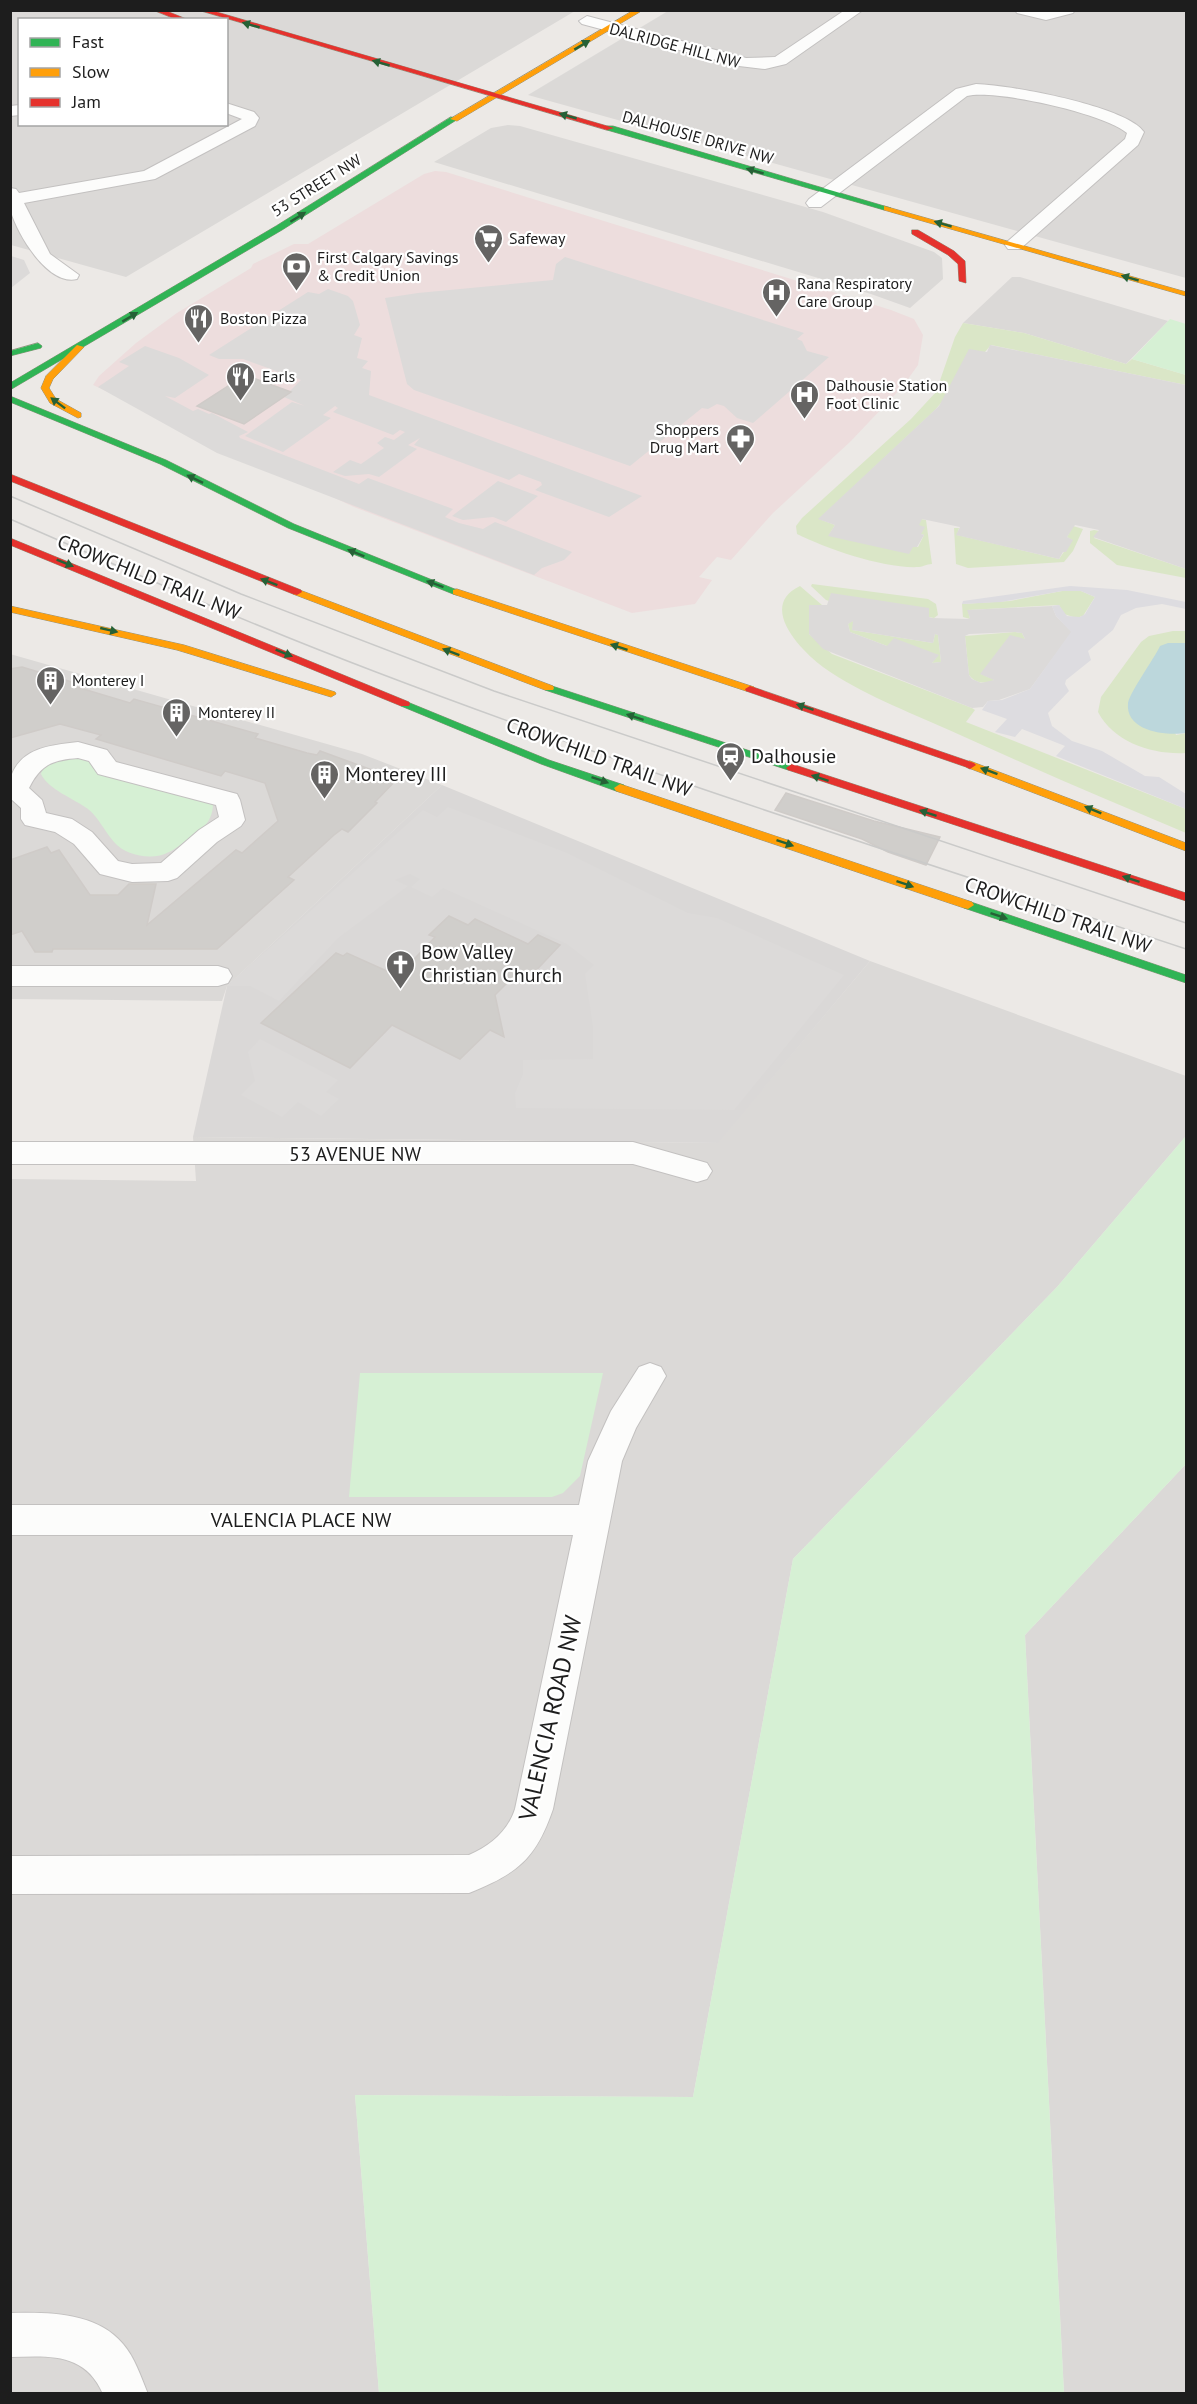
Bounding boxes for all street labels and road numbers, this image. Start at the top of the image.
street label: DALRIDGE HILL NW [607,18,743,72]
street label: DALHOUSIE DRIVE NW [620,106,777,168]
street label: 53 STREET NW [267,149,365,221]
street label: CROWCHILD TRAIL NW [53,528,245,626]
street label: CROWCHILD TRAIL NW [503,711,696,803]
street label: CROWCHILD TRAIL NW [961,871,1155,959]
street label: 53 AVENUE NW [289,1141,421,1167]
street label: VALENCIA PLACE NW [210,1507,392,1533]
street label: VALENCIA ROAD NW [511,1612,589,1824]

